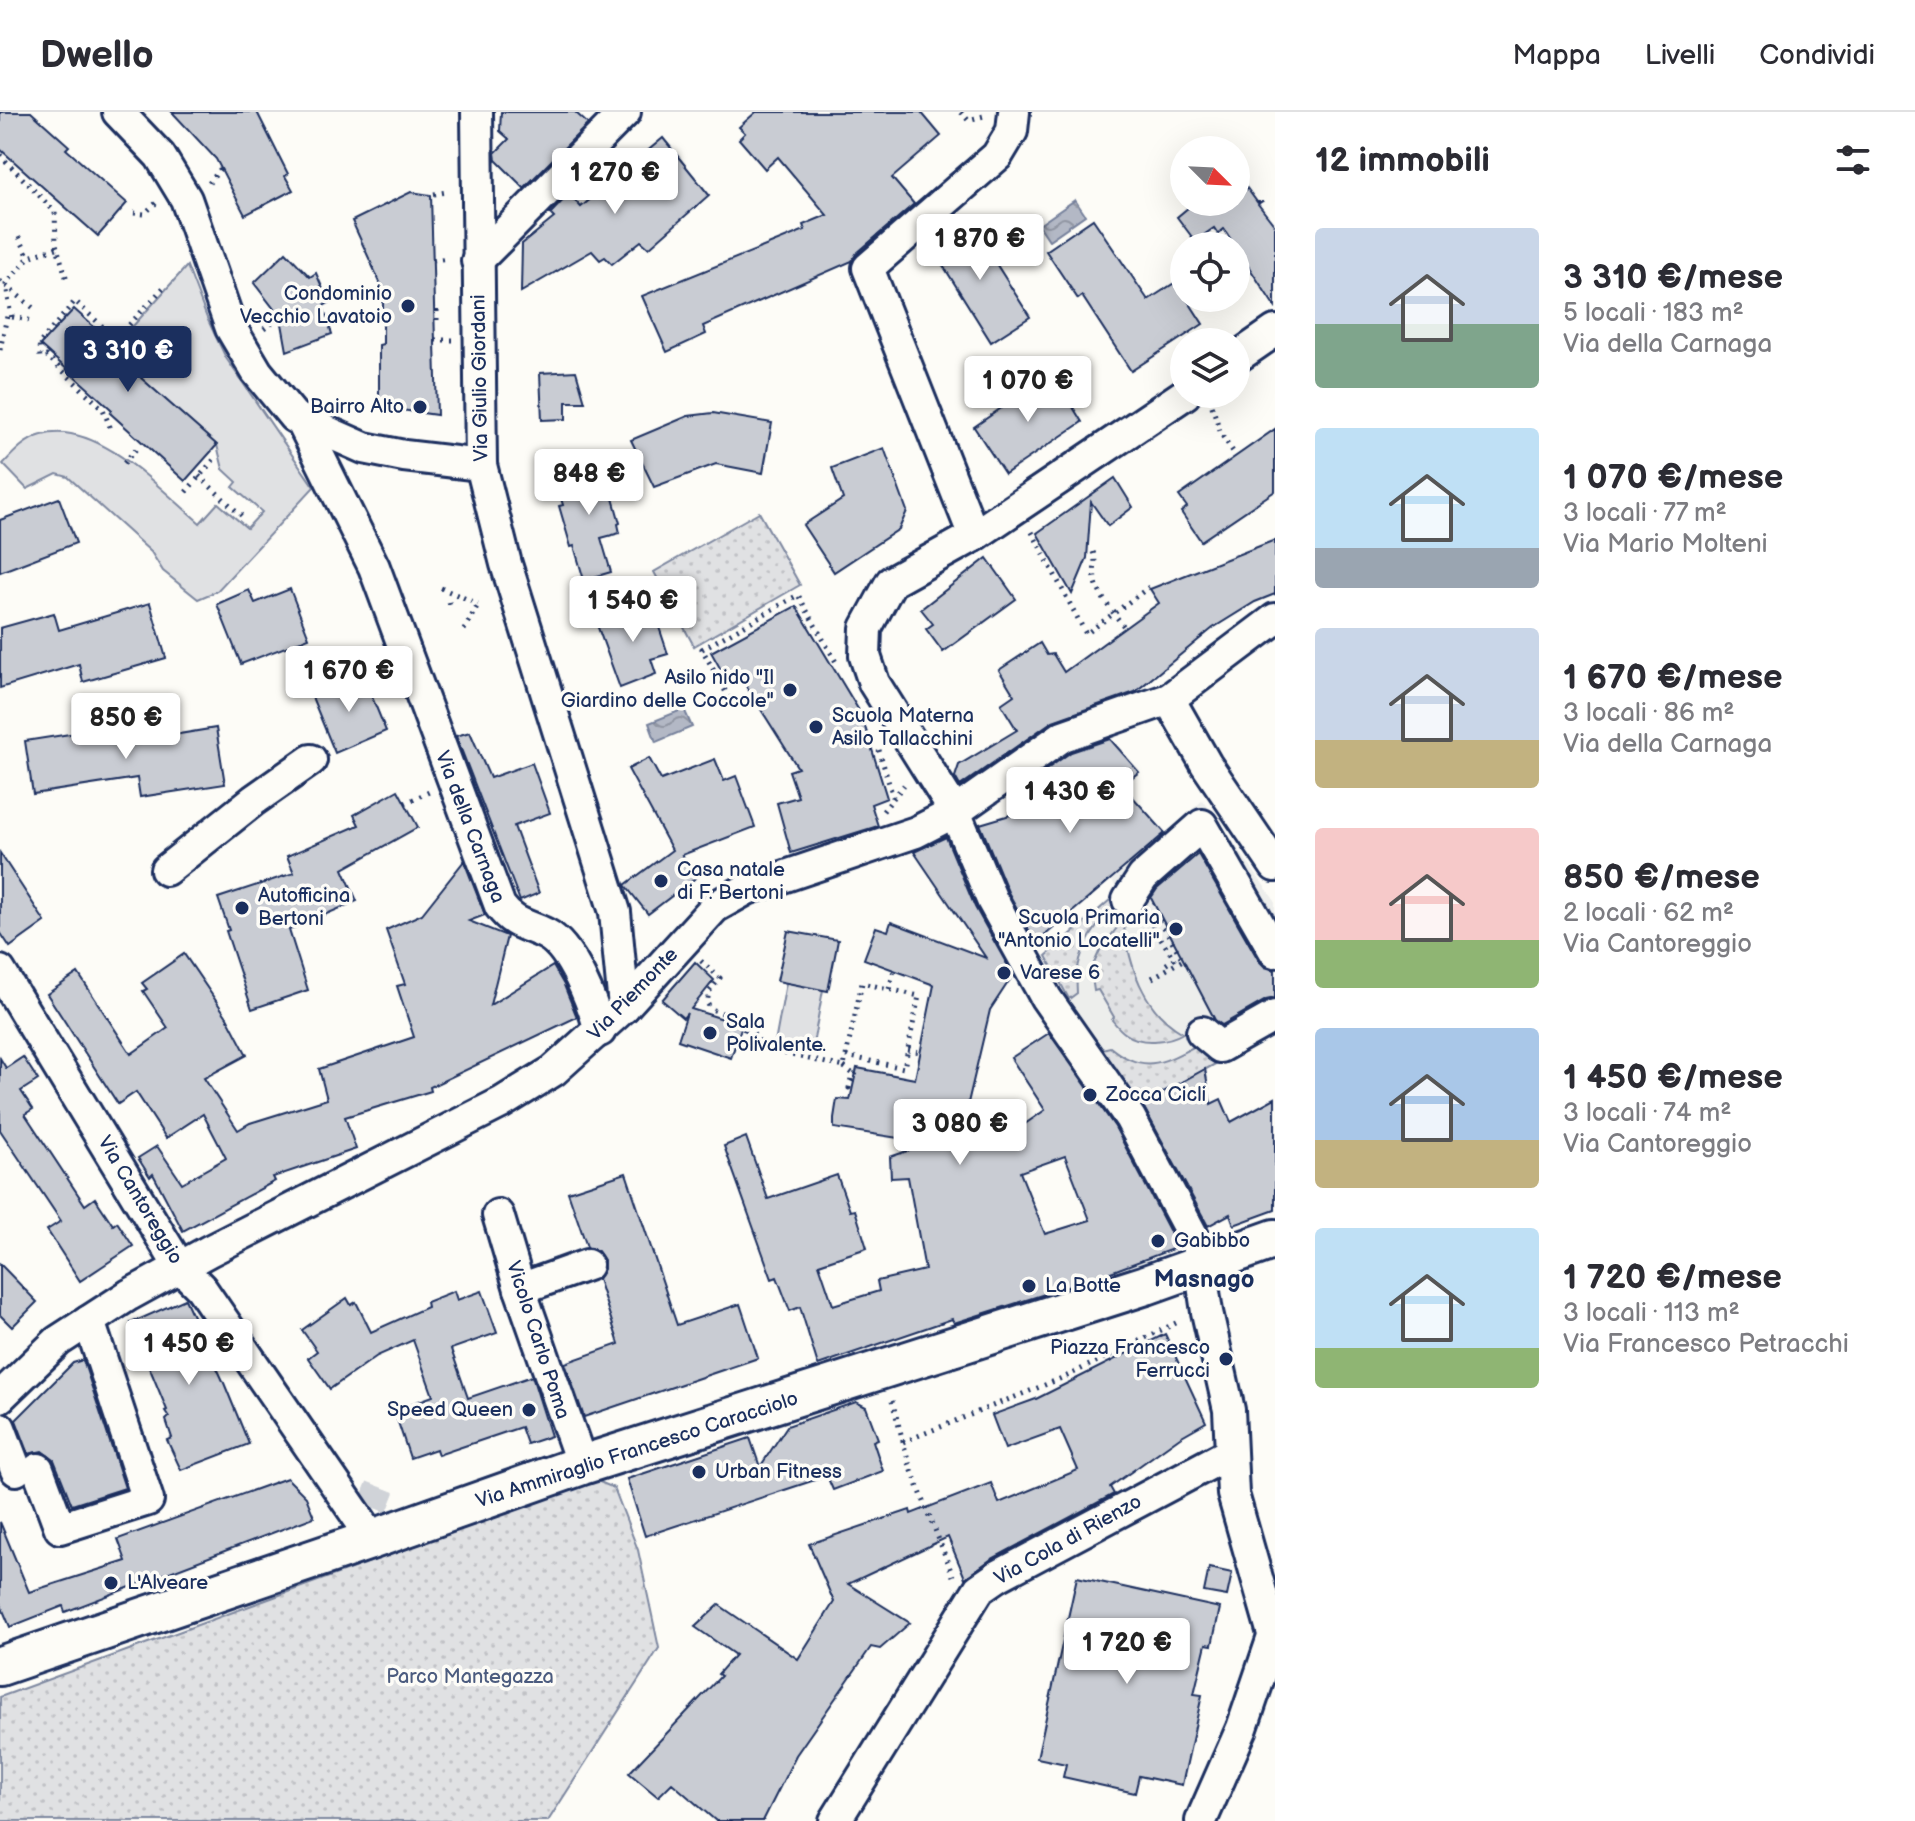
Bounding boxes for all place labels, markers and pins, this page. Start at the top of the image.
pin: 1 270 € [541,148,689,216]
pin: 1 870 € [906,214,1054,282]
place label: Condominio Vecchio Lavatoio [240,282,392,329]
marker: Condominio Vecchio Lavatoio [399,297,417,315]
pin: 3 310 € [54,326,202,394]
pin: 1 070 € [954,356,1102,424]
place label: Bairro Alto [310,395,404,419]
marker: Bairro Alto [411,398,429,416]
pin: 848 € [533,449,645,517]
pin: 1 540 € [559,576,707,644]
pin: 1 670 € [275,646,423,714]
place label: Asilo nido "Il Giardino delle Coccole" [561,666,774,713]
marker: Asilo nido "Il Giardino delle Coccole" [781,681,799,699]
pin: 850 € [70,693,182,761]
place label: Scuola Materna Asilo Tallacchini [832,704,974,751]
marker: Scuola Materna Asilo Tallacchini [807,718,825,736]
pin: 1 430 € [996,767,1144,835]
place label: Casa natale di F. Bertoni [677,858,785,905]
marker: Casa natale di F. Bertoni [652,872,670,890]
place label: Autofficina Bertoni [258,884,350,931]
marker: Autofficina Bertoni [233,899,251,917]
place label: Scuola Primaria "Antonio Locatelli" [998,906,1160,953]
marker: Scuola Primaria "Antonio Locatelli" [1167,920,1185,938]
place label: Varese 6 [1020,961,1100,985]
marker: Varese 6 [995,964,1013,982]
place label: Sala Polivalente. [726,1010,826,1057]
marker: Sala Polivalente. [701,1024,719,1042]
place label: Zocca Cicli [1105,1083,1206,1107]
marker: Zocca Cicli [1081,1086,1099,1104]
pin: 3 080 € [886,1099,1034,1167]
place label: Gabibbo [1174,1229,1250,1253]
marker: Gabibbo [1149,1232,1167,1250]
place label: La Botte [1045,1274,1121,1298]
marker: La Botte [1020,1277,1038,1295]
pin: 1 450 € [115,1319,263,1387]
place label: Piazza Francesco Ferrucci [1050,1336,1210,1383]
marker: Piazza Francesco Ferrucci [1217,1350,1235,1368]
place label: Speed Queen [387,1398,513,1422]
marker: Speed Queen [520,1401,538,1419]
place label: Urban Fitness [715,1460,842,1484]
marker: Urban Fitness [690,1463,708,1481]
place label: L'Alveare [127,1571,208,1595]
marker: L'Alveare [102,1574,120,1592]
pin: 1 720 € [1053,1618,1201,1686]

